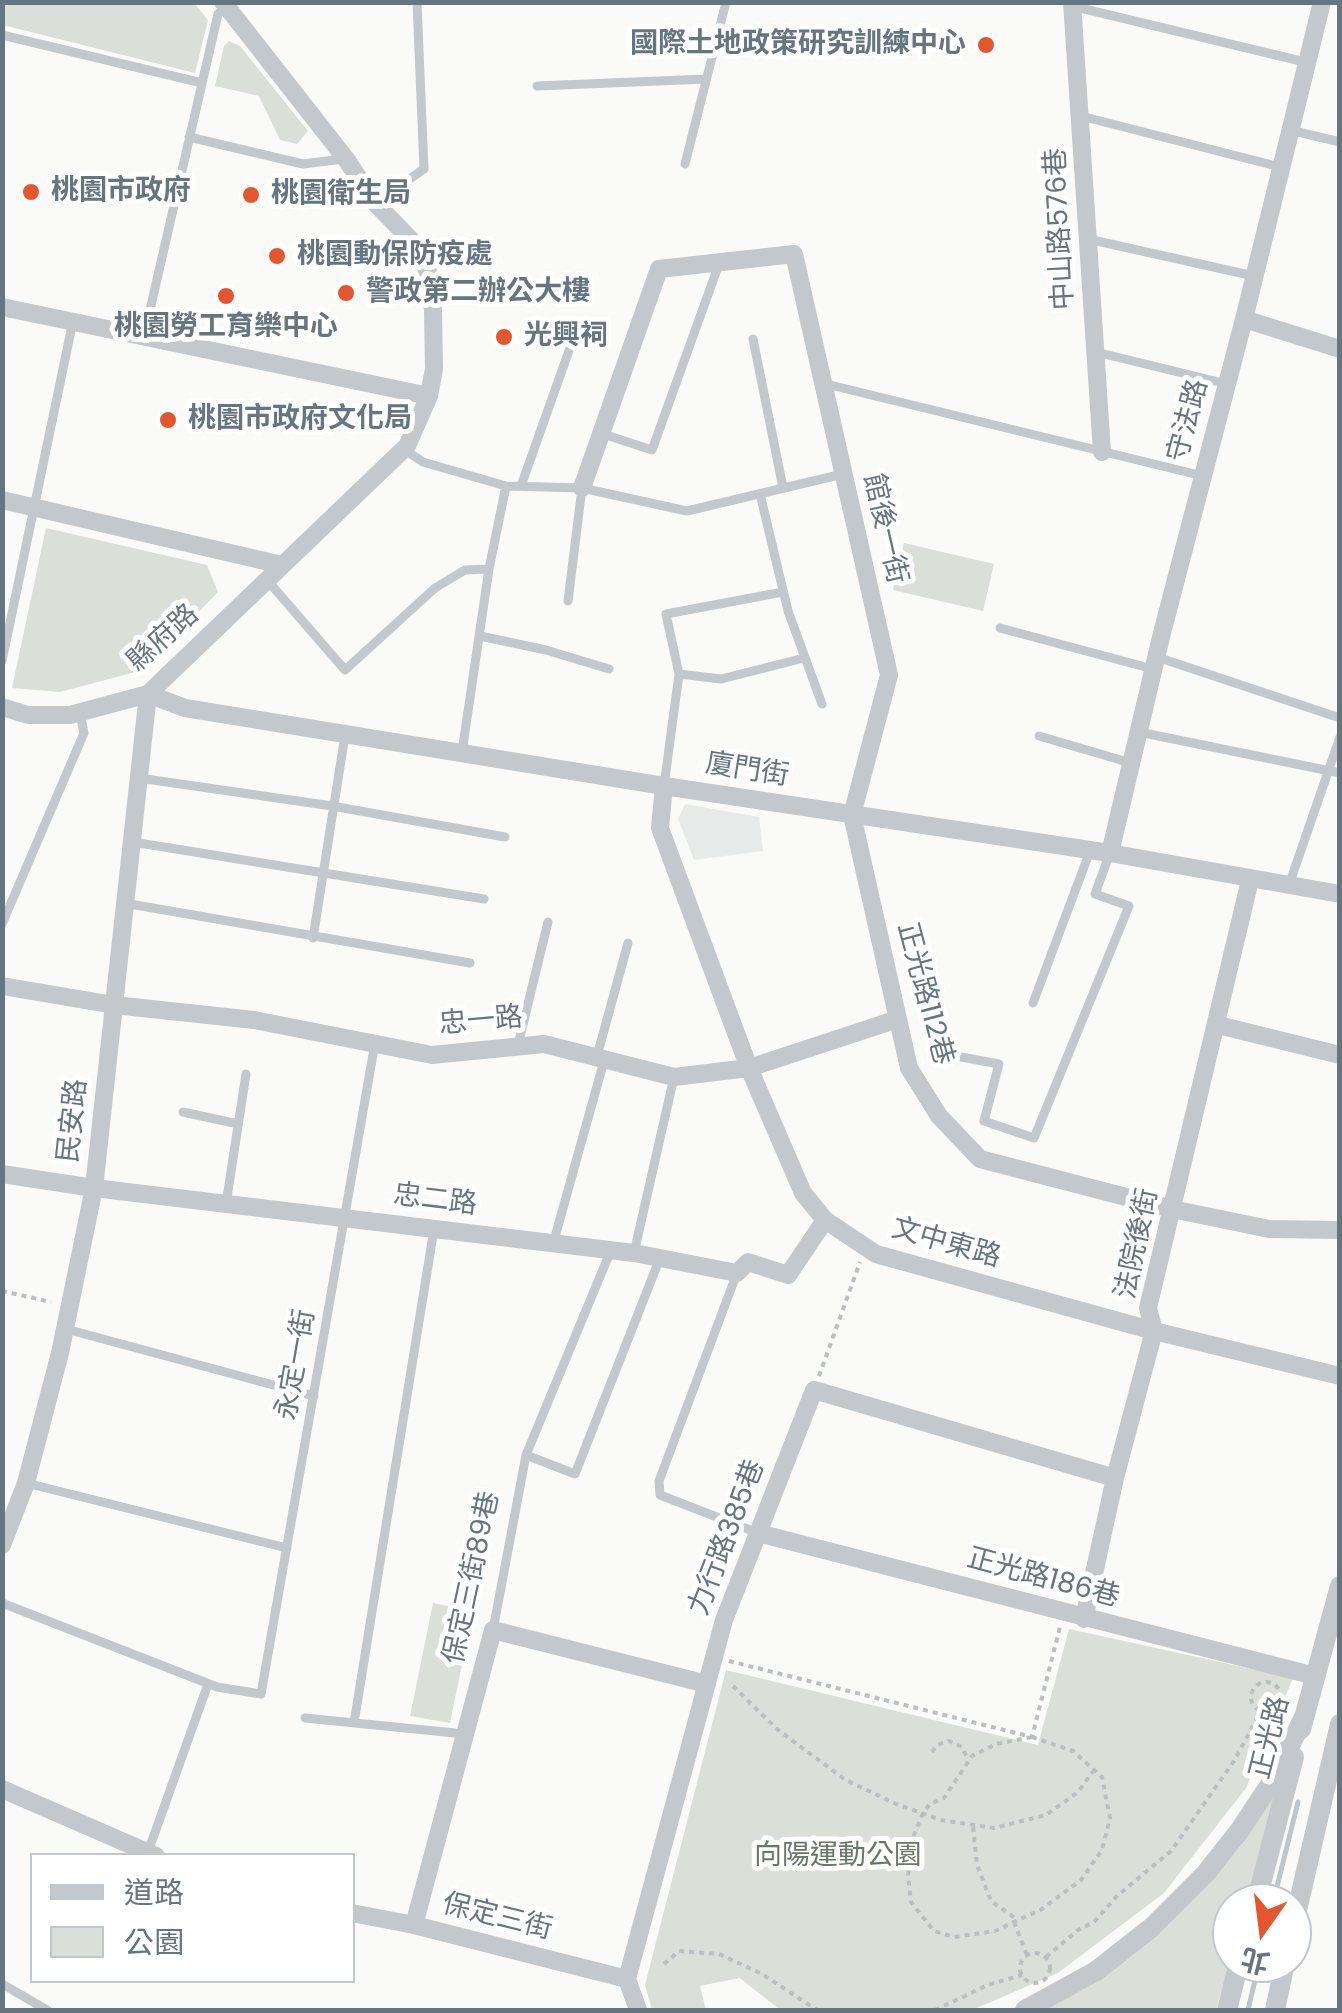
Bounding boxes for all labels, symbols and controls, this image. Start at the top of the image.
place label: 國際土地政策研究訓練中心 [630,28,966,62]
marker: 國際土地政策研究訓練中心 [975,34,997,56]
street label: 中山路576巷 [1040,147,1082,311]
place label: 桃園市政府 [51,175,191,209]
place label: 桃園衛生局 [271,178,411,212]
marker: 桃園市政府 [20,181,42,203]
marker: 桃園衛生局 [240,184,262,206]
place label: 桃園動保防疫處 [297,239,493,273]
marker: 桃園動保防疫處 [266,245,288,267]
place label: 警政第二辦公大樓 [366,276,590,310]
marker: 警政第二辦公大樓 [335,282,357,304]
marker: 桃園勞工育樂中心 [215,285,237,307]
place label: 桃園勞工育樂中心 [114,311,338,345]
place label: 光興祠 [524,320,608,354]
marker: 光興祠 [493,326,515,348]
street label: 守法路 [1162,376,1216,466]
place label: 桃園市政府文化局 [188,403,412,437]
marker: 桃園市政府文化局 [157,409,179,431]
street label: 館後一街 [855,471,913,587]
street label: 縣府路 [122,598,206,680]
street label: 廈門街 [703,748,791,794]
street label: 正光路112巷 [889,919,959,1069]
street label: 忠一路 [438,1002,524,1042]
street label: 民安路 [53,1077,95,1165]
street label: 忠二路 [391,1179,479,1223]
street label: 法院後街 [1110,1186,1166,1302]
street label: 文中東路 [888,1212,1004,1276]
street label: 永定一街 [271,1307,323,1423]
street label: 力行路385巷 [683,1456,773,1620]
street label: 保定三街89巷 [438,1489,508,1667]
street label: 正光路186巷 [963,1543,1123,1615]
street label: 正光路 [1245,1693,1297,1783]
park label: 向陽運動公園 [754,1840,922,1874]
legend [30,1853,355,1983]
text: 道路 [124,1871,184,1914]
north arrow [1212,1883,1312,1983]
street label: 保定三街 [439,1888,555,1948]
text: 公園 [124,1921,184,1964]
text: 北 [1237,1938,1273,1983]

